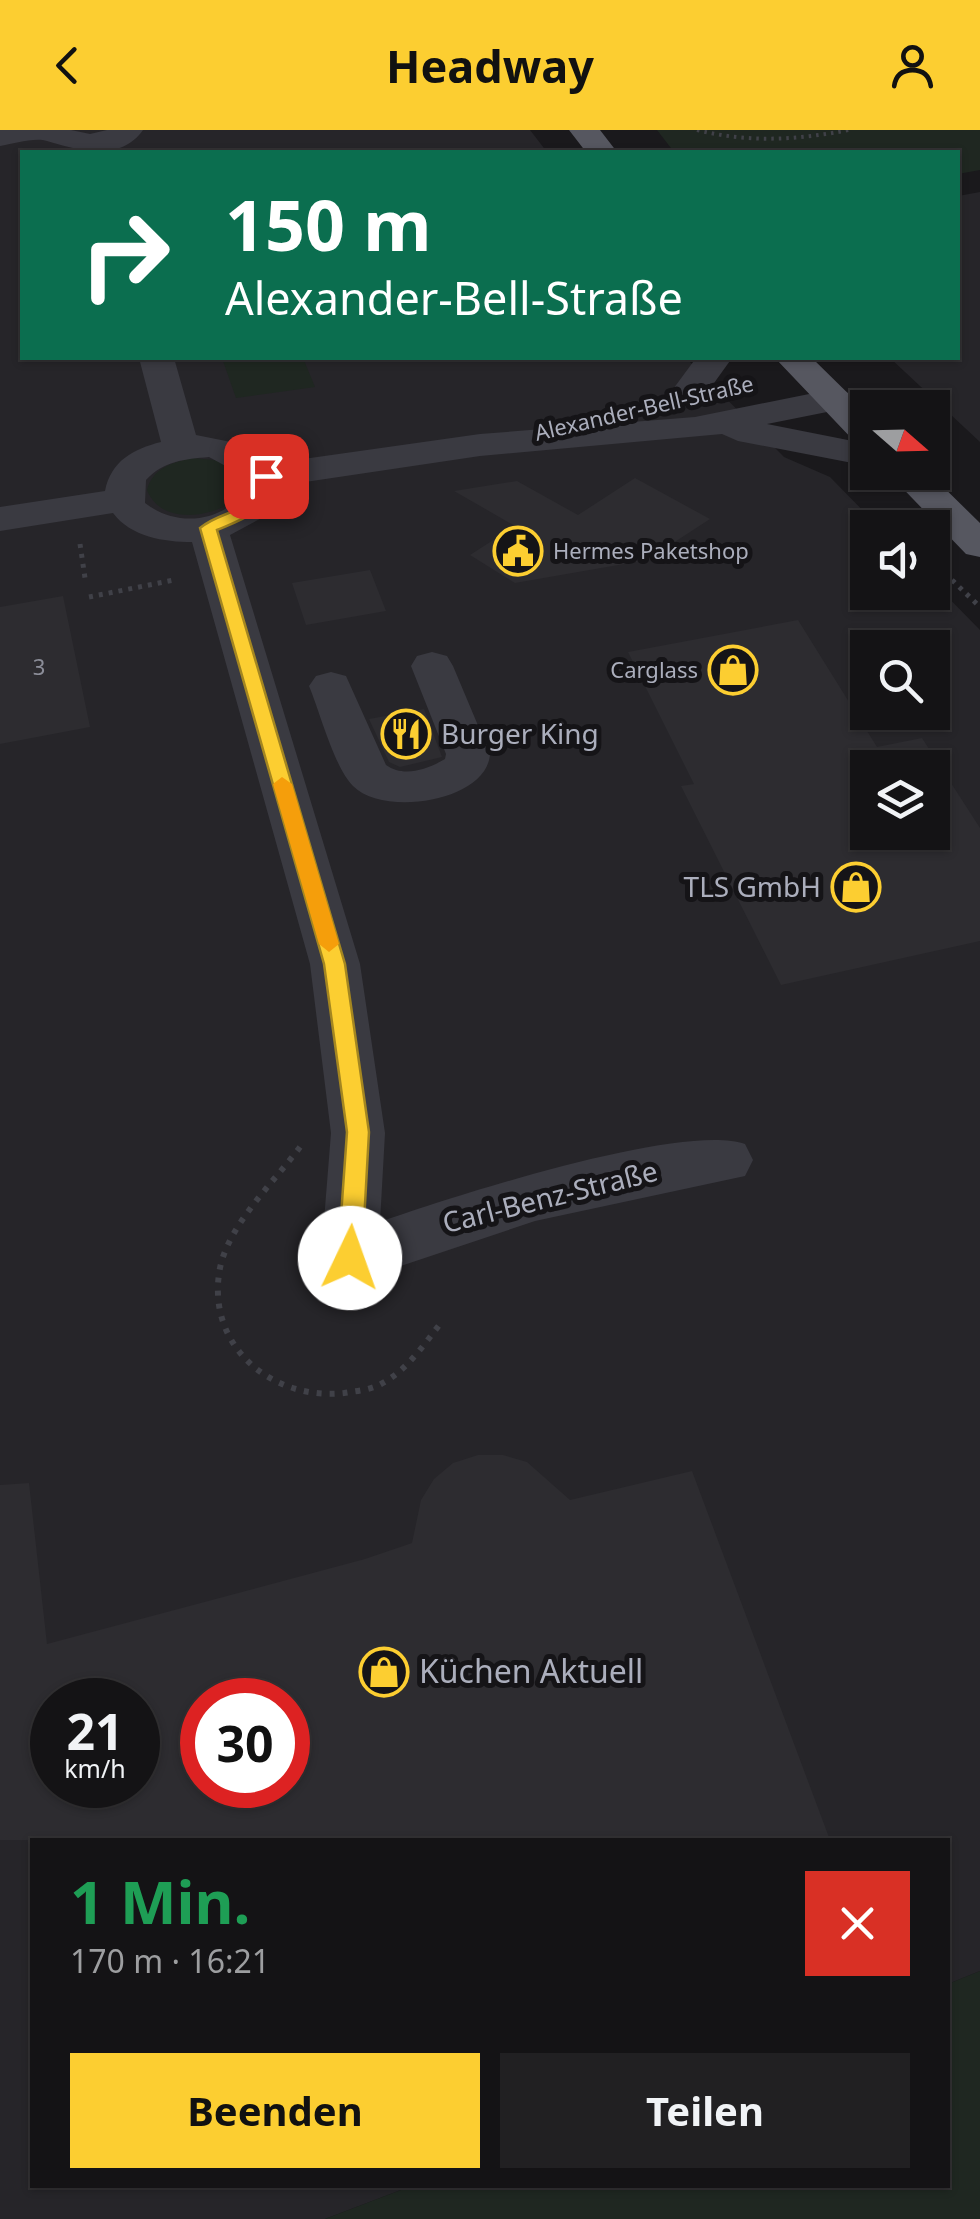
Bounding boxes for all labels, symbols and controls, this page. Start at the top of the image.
text: Headway [386,35,594,96]
icon: back [40,38,95,93]
icon: person [885,38,940,93]
text: 150 m [225,176,432,272]
icon: right [60,190,190,320]
text: Alexander-Bell-Straße [225,267,683,328]
street label: Alexander-Bell-Straße [531,367,756,447]
north arrow [850,390,950,490]
map controls [850,390,950,850]
pin [224,434,309,519]
icon: arrive [239,449,294,504]
button: sound [850,510,950,610]
public building icon: Hermes Paketshop [492,525,544,577]
place label: Hermes Paketshop [553,535,749,565]
button: search [850,630,950,730]
shop icon: Carglass [707,644,759,696]
house number: 3 [33,651,45,681]
place label: Carglass [610,654,698,684]
restaurant icon: Burger King [380,708,432,760]
place label: Burger King [441,714,599,752]
button: layers [850,750,950,850]
shop icon: TLS GmbH [830,861,882,913]
place label: TLS GmbH [684,867,821,905]
street label: Carl-Benz-Straße [438,1151,661,1241]
position arrow [298,1206,402,1310]
shop icon: Küchen Aktuell [358,1646,410,1698]
place label: Küchen Aktuell [419,1649,643,1692]
speed limit sign: 30 [180,1678,310,1808]
text: 21 [66,1697,124,1765]
text: km/h [64,1751,126,1785]
text: 1 Min. [70,1860,250,1942]
button: close [805,1871,910,1976]
text: 170 m · 16:21 [70,1939,270,1982]
button: Beenden [70,2053,480,2168]
button: Teilen [500,2053,910,2168]

